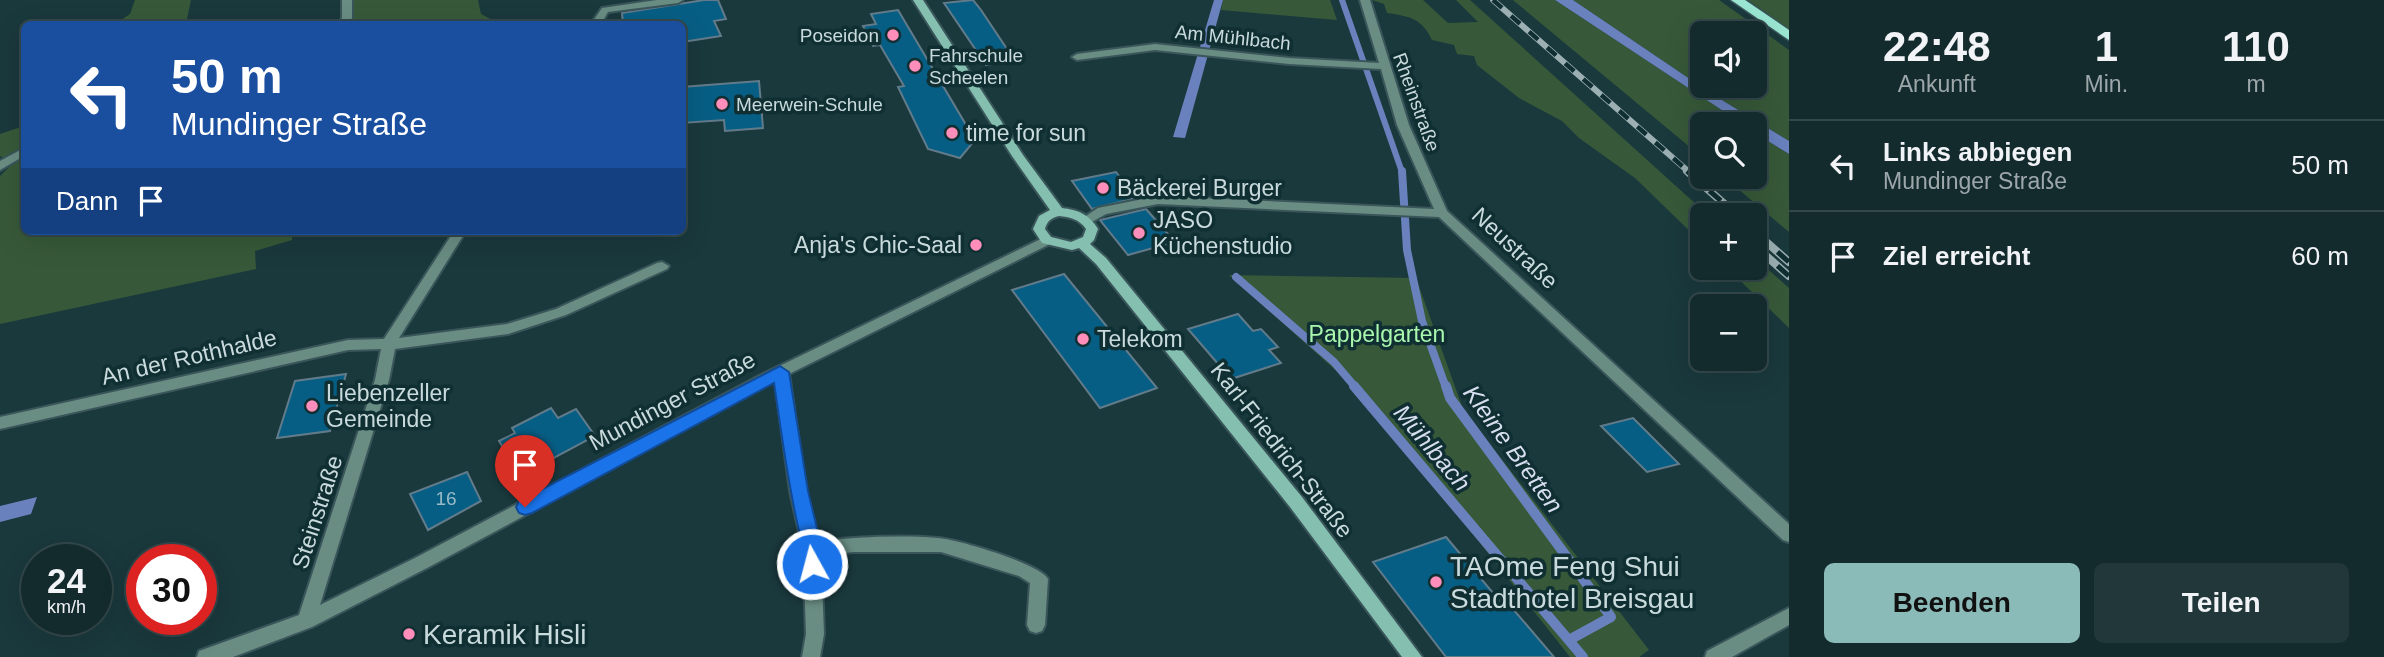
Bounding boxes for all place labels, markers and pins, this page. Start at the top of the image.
place label: Poseidon [800,25,879,46]
marker: Poseidon [885,27,901,43]
place label: Fahrschule Scheelen [929,45,1023,88]
marker: Fahrschule Scheelen [907,58,923,74]
place label: Meerwein-Schule [736,94,883,115]
marker: Meerwein-Schule [714,96,730,112]
place label: time for sun [966,120,1086,146]
marker: time for sun [944,125,960,141]
place label: Bäckerei Burger [1117,175,1282,201]
marker: Bäckerei Burger [1095,180,1111,196]
place label: JASO Küchenstudio [1153,207,1292,259]
marker: JASO Küchenstudio [1131,225,1147,241]
place label: Anja's Chic-Saal [794,232,962,258]
marker: Anja's Chic-Saal [968,237,984,253]
place label: Telekom [1097,326,1183,352]
marker: Telekom [1075,331,1091,347]
place label: Liebenzeller Gemeinde [326,380,450,432]
marker: Liebenzeller Gemeinde [304,398,320,414]
pin [495,435,555,507]
place label: TAOme Feng Shui Stadthotel Breisgau [1450,551,1694,614]
marker: TAOme Feng Shui Stadthotel Breisgau [1428,574,1444,590]
place label: Keramik Hisli [423,619,586,650]
marker: Keramik Hisli [401,626,417,642]

